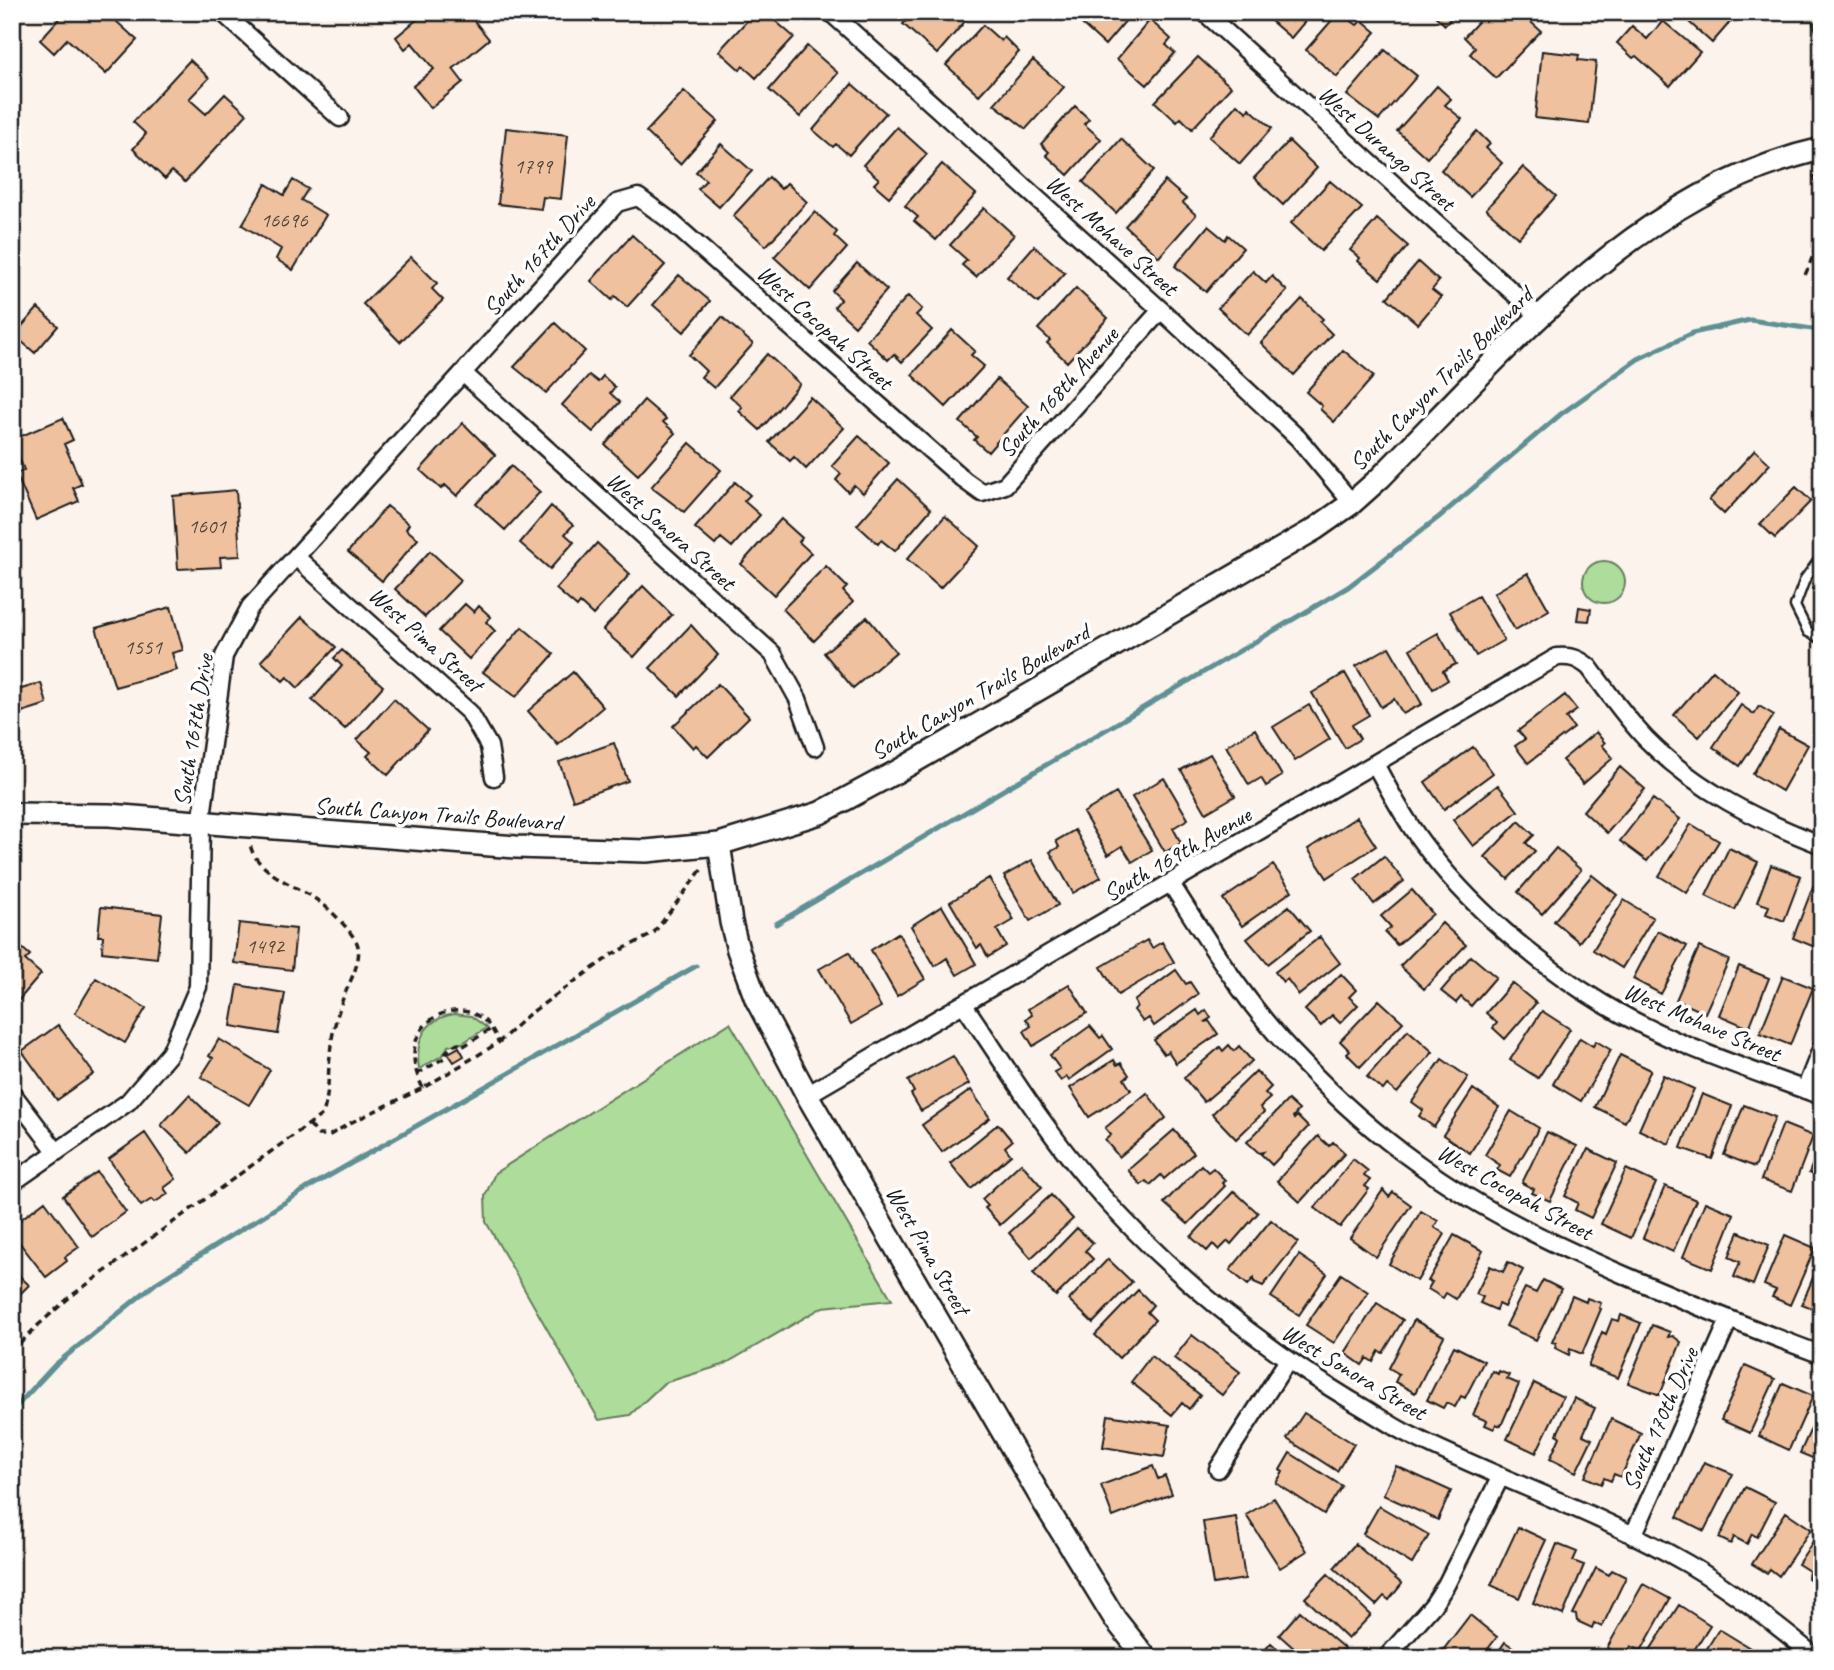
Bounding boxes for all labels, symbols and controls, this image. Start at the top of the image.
street label: West Durango Street [1312,79,1463,219]
house number: 1799 [514,153,553,179]
street label: West Mohave Street [1040,168,1186,303]
street label: South 167th Drive [477,186,603,322]
house number: 16696 [260,207,308,233]
street label: West Cocopah Street [751,258,901,397]
street label: South Canyon Trails Boulevard [1343,278,1542,477]
street label: South 168th Avenue [991,319,1126,464]
street label: West Sonora Street [600,465,743,598]
house number: 1601 [188,513,227,539]
street label: West Pima Street [363,580,492,700]
street label: South Canyon Trails Boulevard [865,615,1098,767]
house number: 1551 [124,634,163,660]
street label: South 167th Drive [166,650,220,808]
street label: South Canyon Trails Boulevard [314,790,566,838]
street label: South 169th Avenue [1098,798,1258,908]
house number: 1492 [246,933,285,959]
street label: West Mohave Street [1619,976,1787,1069]
street label: West Cocopah Street [1432,1137,1600,1248]
street label: West Pima Street [879,1180,978,1322]
street label: West Sonora Street [1276,1317,1433,1428]
street label: South 170th Drive [1615,1341,1706,1495]

